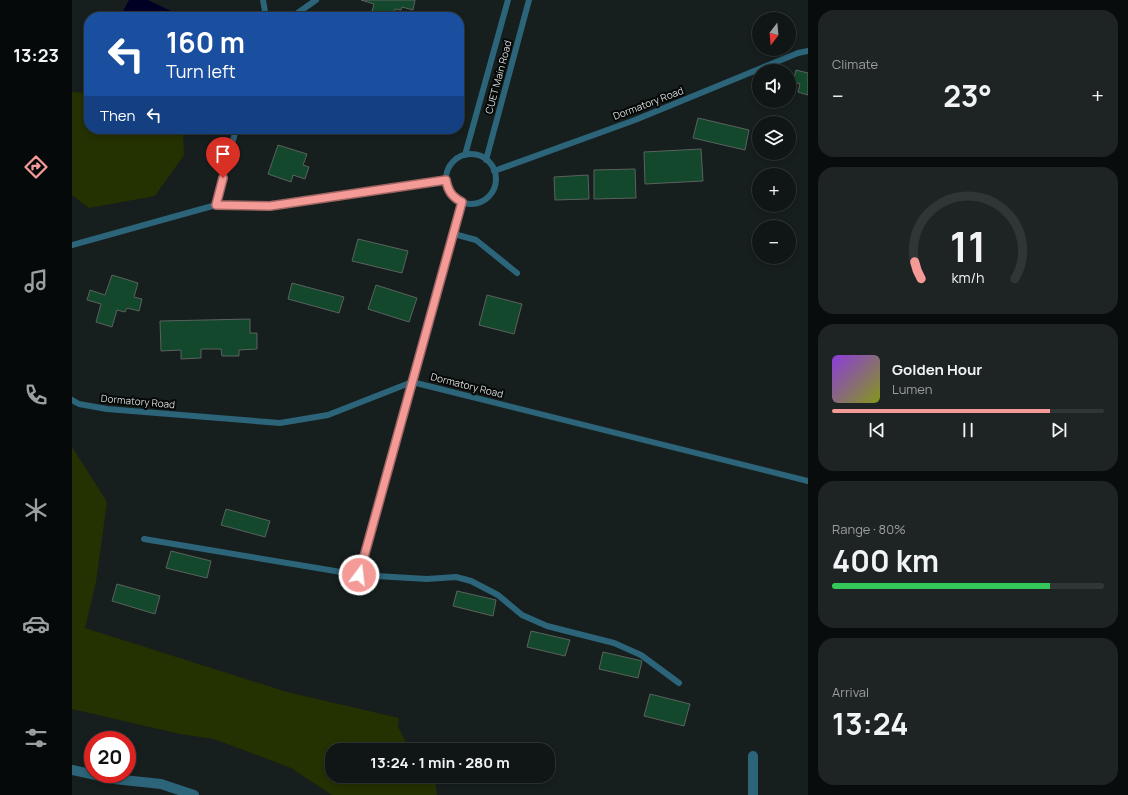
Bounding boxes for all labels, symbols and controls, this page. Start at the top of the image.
north arrow [752,12,796,56]
map controls [752,12,796,264]
text: 160 m [166,23,245,61]
icon: left [100,28,152,80]
street label: CUET Main Road [481,39,515,115]
text: 13:23 [13,43,59,67]
text: Climate [832,55,878,73]
text: Turn left [166,59,236,83]
button: sound [752,64,796,108]
text: 23° [943,75,992,116]
text: − [832,81,844,111]
text: + [1091,81,1104,111]
street label: Dormatory Road [611,83,685,123]
icon: left [143,104,165,126]
text: Then [100,105,135,126]
button: layers [752,116,796,160]
pin [206,137,240,178]
icon: arrive [212,143,234,165]
icon: directions [22,153,50,181]
button: + [752,168,796,212]
text: 11 [950,217,986,273]
button: − [752,220,796,264]
icon: music [22,267,50,295]
text: km/h [951,267,985,286]
text: Golden Hour [892,359,982,380]
street label: Dormatory Road [429,369,505,401]
text: Lumen [892,380,932,398]
icon: phone [22,381,50,409]
street label: Dormatory Road [100,391,176,411]
icon: previous [866,419,888,441]
icon: pause [957,419,979,441]
icon: next [1048,419,1070,441]
icon: climate [22,496,50,524]
text: Range · 80% [832,520,906,538]
text: 400 km [832,540,939,581]
position arrow [338,554,380,596]
icon: car [22,610,50,638]
text: Arrival [832,683,869,701]
text: 13:24 [832,703,908,744]
icon: filters [22,724,50,752]
speed limit sign: 20 [84,731,136,783]
text: 13:24 · 1 min · 280 m [370,752,510,773]

